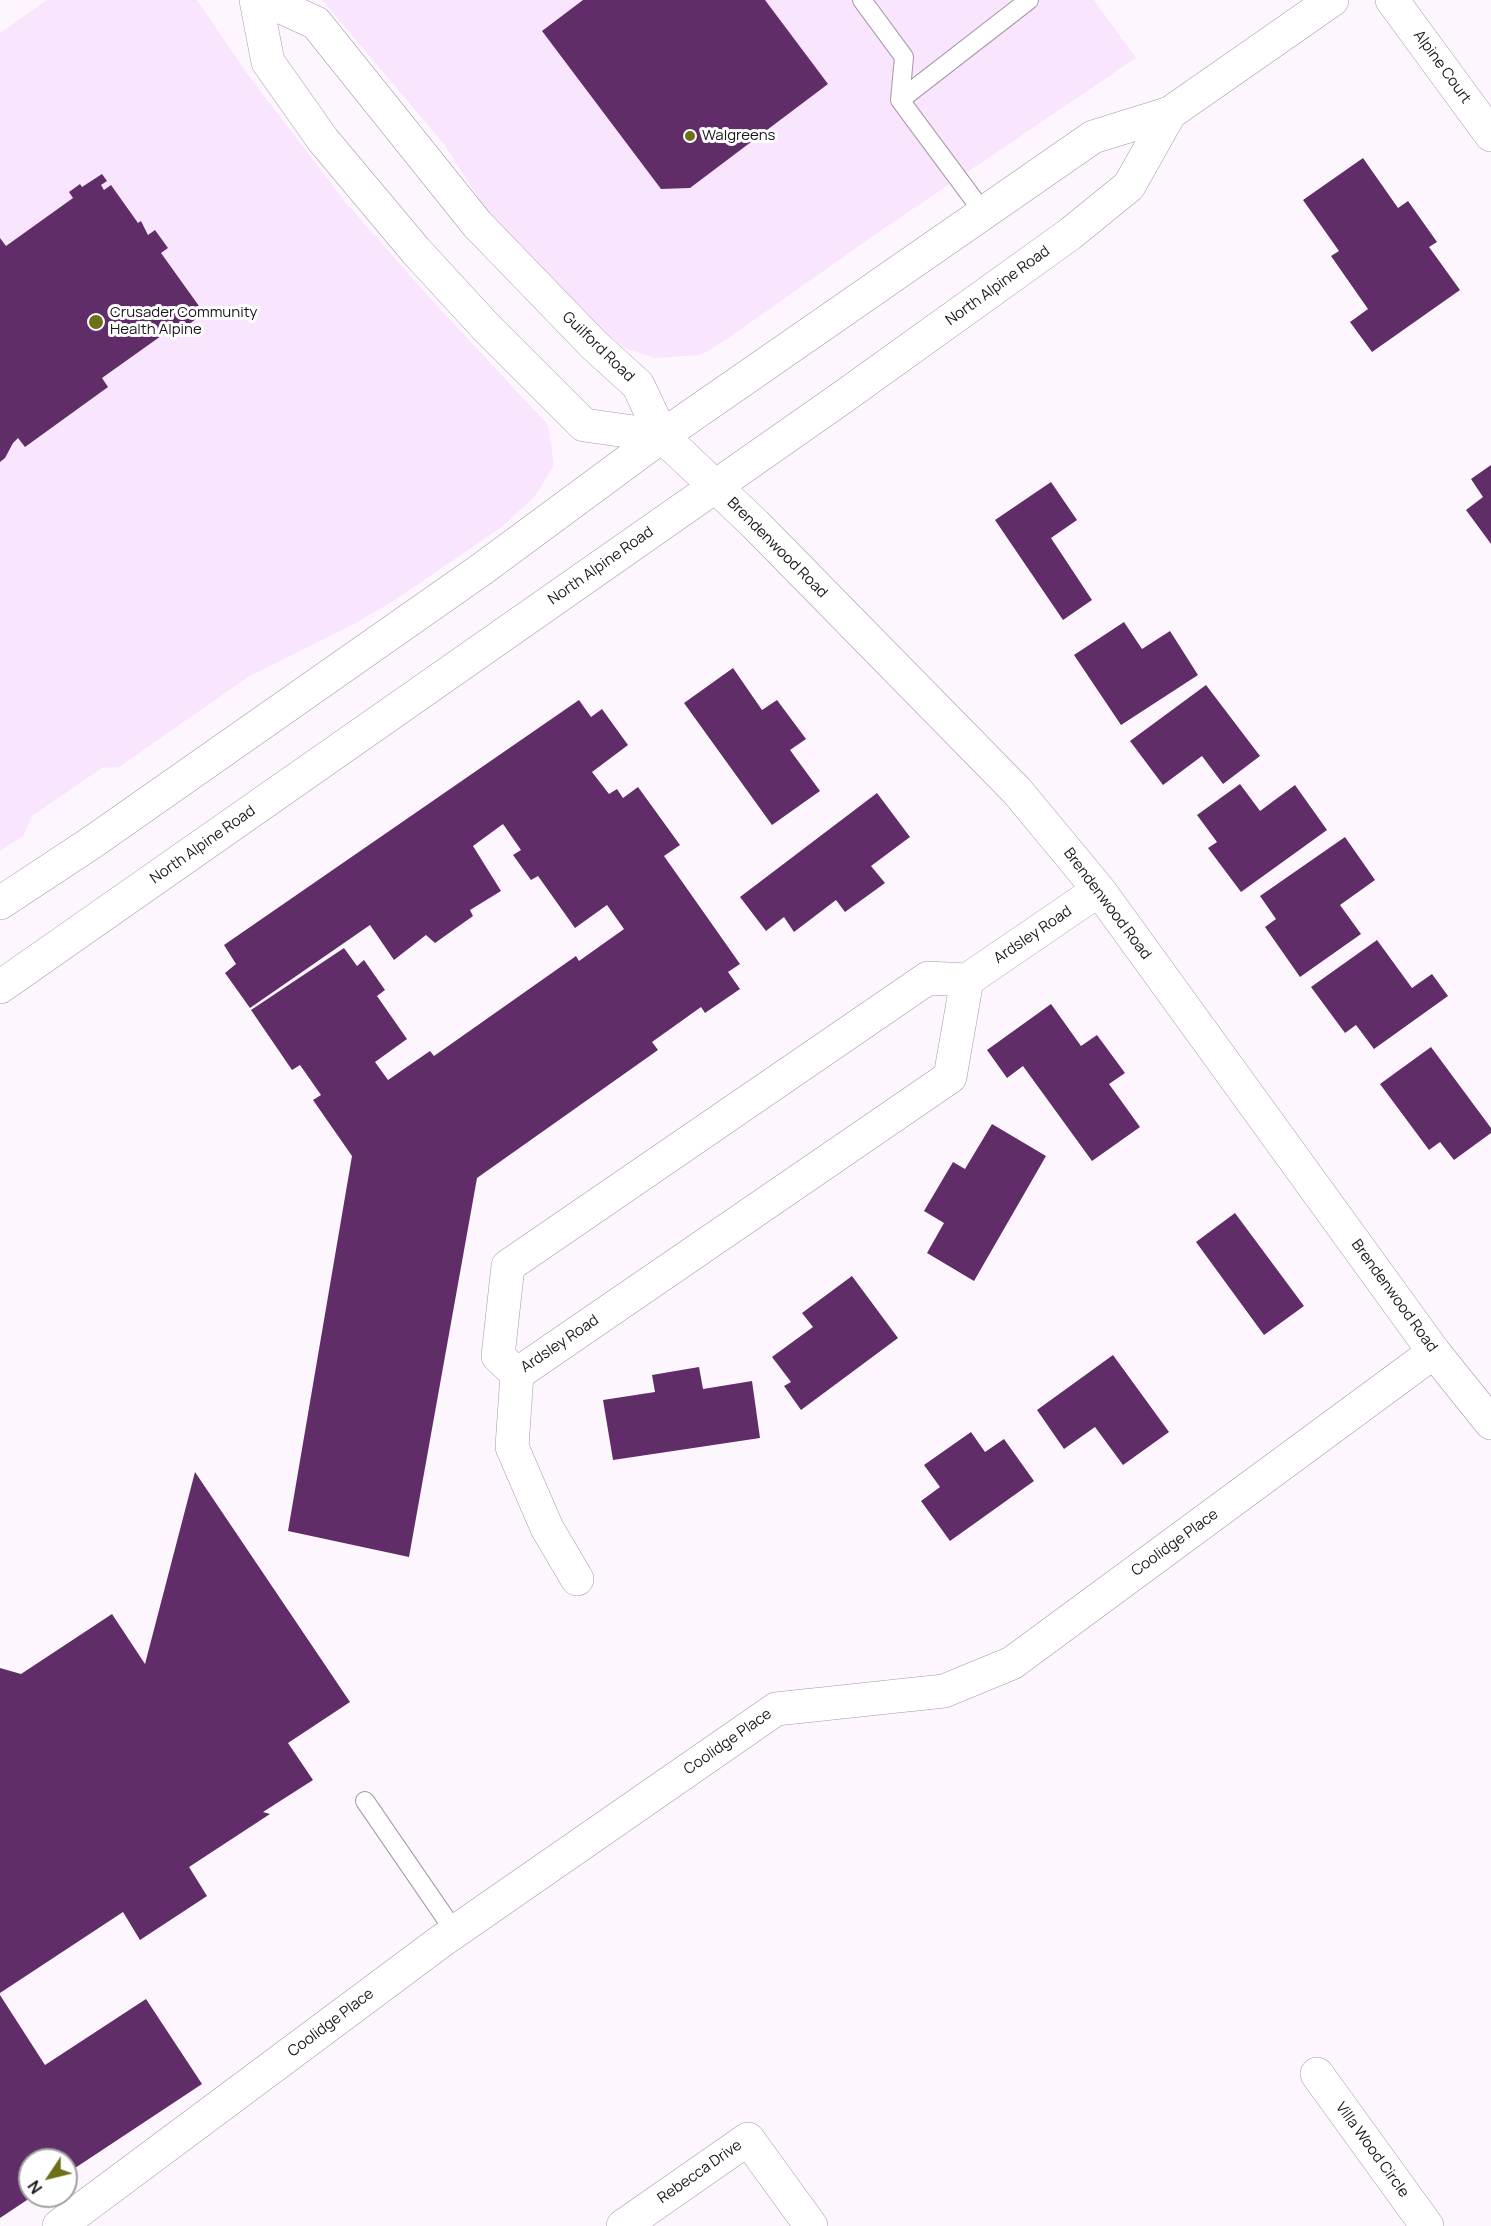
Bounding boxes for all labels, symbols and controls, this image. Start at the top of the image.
street label: Alpine Court [1409,27,1475,107]
place label: Walgreens [702,127,775,145]
marker: Walgreens [683,129,697,143]
street label: North Alpine Road [943,242,1053,330]
place label: Crusader Community Health Alpine [110,304,257,339]
street label: Guilford Road [558,308,638,386]
marker: Crusader Community Health Alpine [87,313,105,331]
street label: Brendenwood Road [723,494,831,602]
street label: North Alpine Road [545,523,657,609]
street label: North Alpine Road [147,802,259,888]
street label: Brendenwood Road [1059,845,1155,963]
street label: Ardsley Road [991,902,1075,968]
street label: Brendenwood Road [1347,1236,1441,1356]
street label: Ardsley Road [518,1311,602,1377]
street label: Coolidge Place [1128,1506,1222,1580]
street label: Coolidge Place [681,1705,775,1779]
street label: Coolidge Place [285,1985,377,2061]
street label: Villa Wood Circle [1331,2099,1413,2201]
street label: Rebecca Drive [654,2136,746,2208]
north arrow [18,2148,78,2208]
text: N [23,2176,47,2198]

